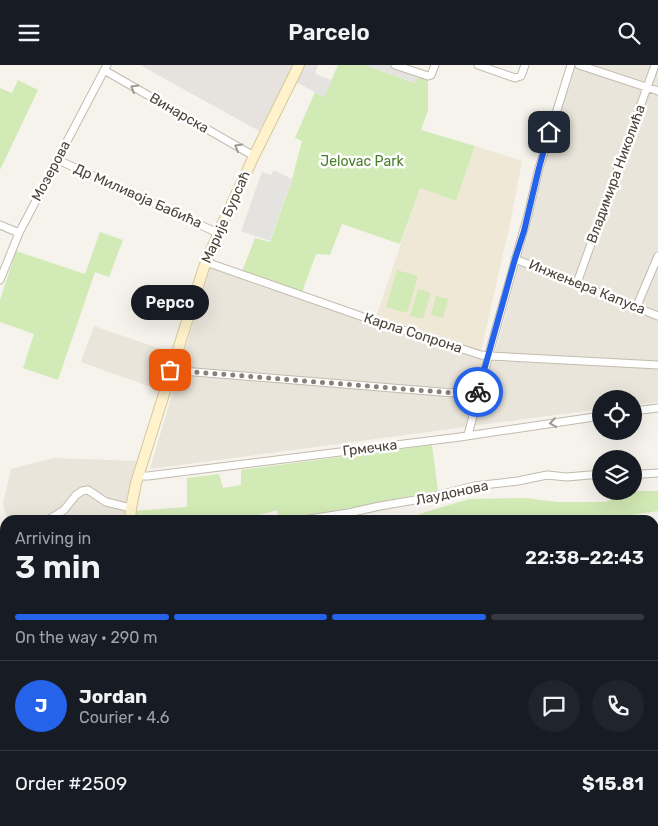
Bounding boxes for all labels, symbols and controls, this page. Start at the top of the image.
icon: menu [15,19,43,47]
text: Parcelo [288,19,370,46]
icon: search [615,19,643,47]
one-way arrow [131,84,140,94]
street label: Винарска [146,89,212,137]
street label: Владимира Николића [583,102,649,246]
pin [528,111,570,153]
icon: home [535,118,563,146]
street label: Мозерова [28,138,74,204]
one-way arrow [234,143,243,153]
park label: Jelovac Park [320,153,404,170]
street label: Др Миливоја Бабића [71,160,205,232]
street label: Марије Бурсаћ [198,168,254,266]
street label: Инжењера Капуса [526,256,648,318]
callout: Pepco [131,285,209,320]
text: Pepco [146,293,194,312]
street label: Карла Сопрона [362,309,464,357]
pin [149,349,191,391]
icon: bag [156,356,184,384]
courier [453,367,503,417]
icon: bike [464,378,492,406]
map controls [592,390,642,500]
button: locate [592,390,642,440]
one-way arrow [549,417,557,428]
street label: Грмечка [342,436,398,460]
button: layers [592,450,642,500]
street label: Лаудонова [414,477,490,509]
text: Arriving in [15,529,91,548]
text: 22:38–22:43 [525,546,644,569]
text: 3 min [15,548,101,586]
text: On the way · 290 m [15,628,158,647]
button: chat [528,680,580,732]
button: phone [592,680,644,732]
text: Jordan [79,685,147,708]
text: J [35,694,47,717]
text: Courier · 4.6 [79,708,169,727]
text: Order #2509 [15,772,127,795]
text: $15.81 [582,772,644,795]

